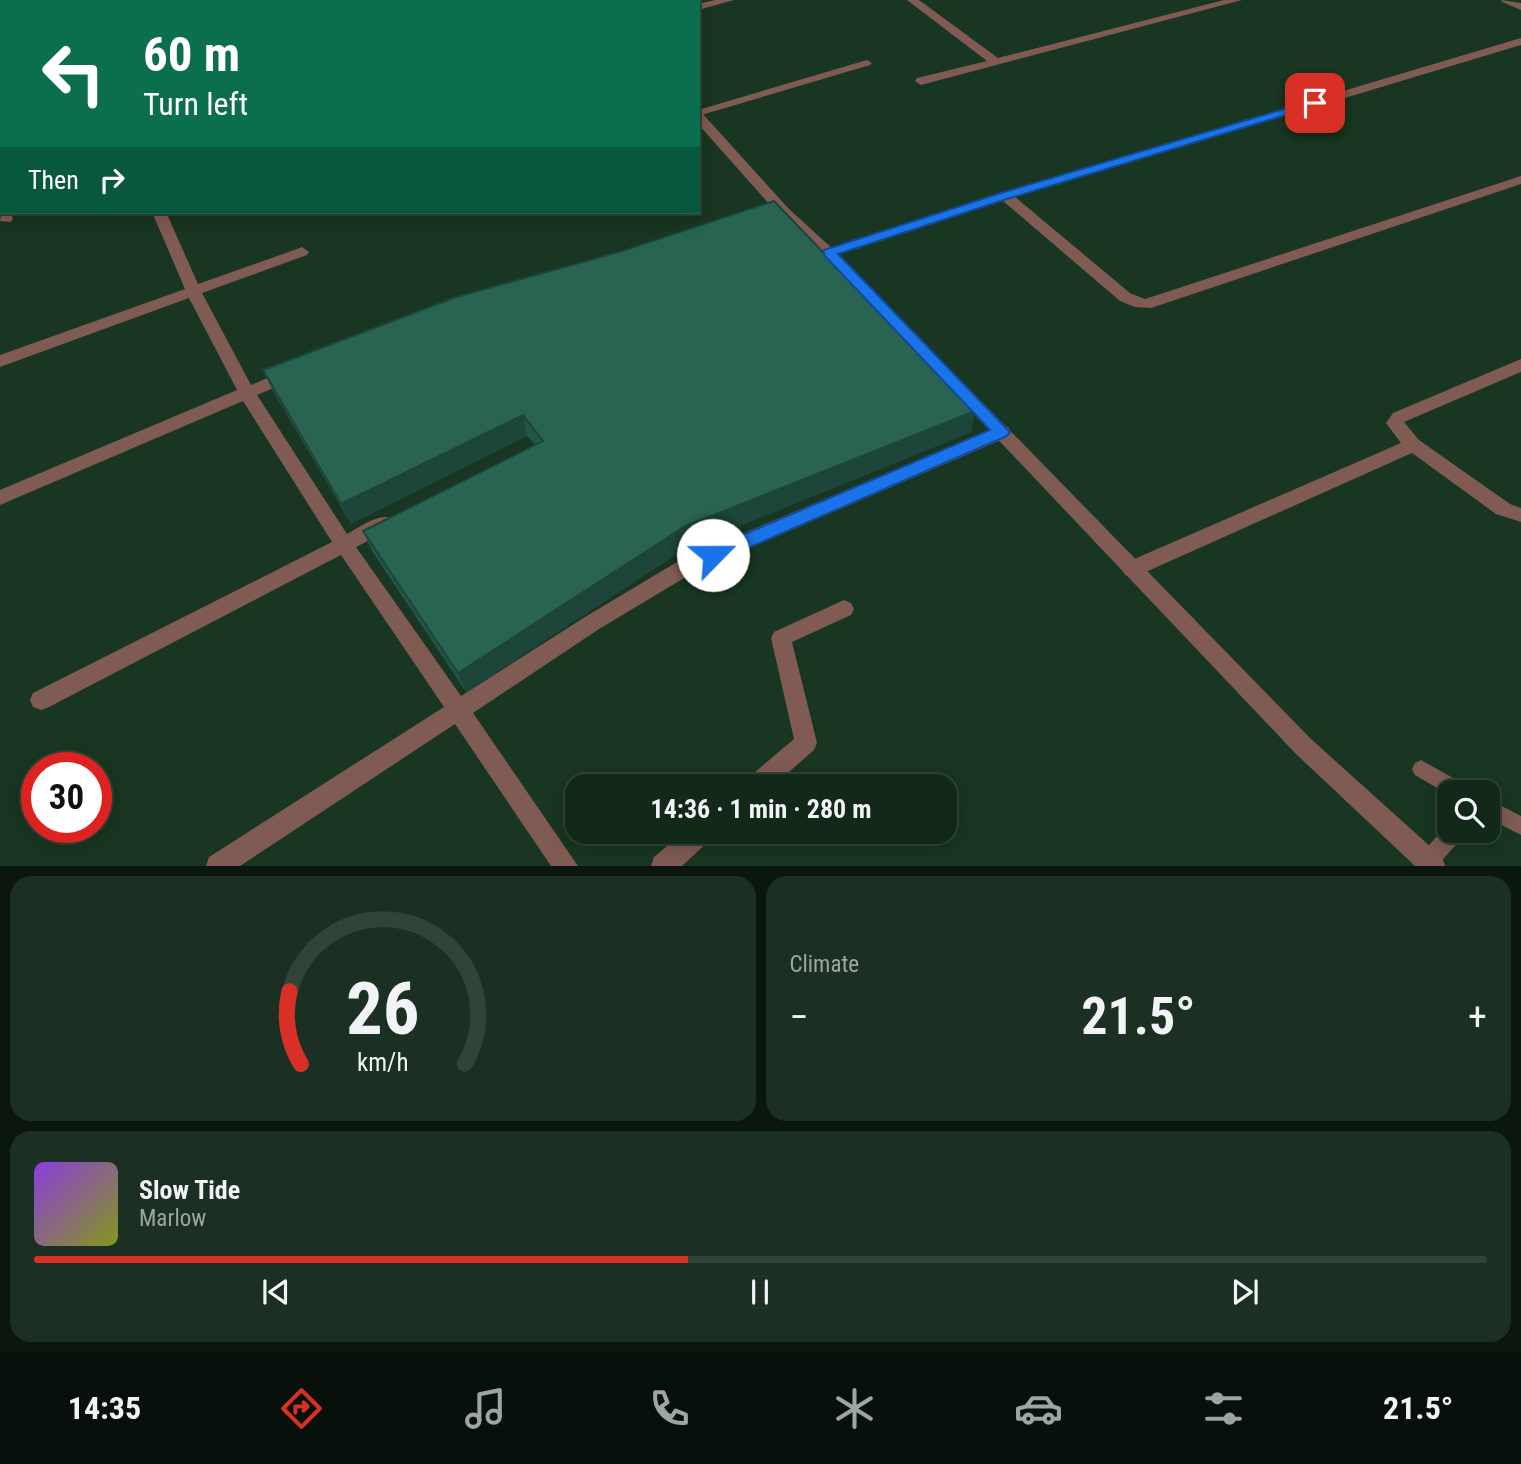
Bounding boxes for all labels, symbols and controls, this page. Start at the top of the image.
text: 60 m [143,26,240,83]
icon: left [28,28,119,119]
pin [1285,73,1345,133]
icon: arrive [1296,84,1334,122]
text: Turn left [143,85,248,123]
icon: right [93,161,131,199]
text: Then [28,165,79,195]
position arrow [676,518,750,592]
speed limit sign: 30 [21,752,112,843]
map controls [1437,780,1500,843]
button: search [1437,780,1500,843]
text: 14:36 · 1 min · 280 m [651,794,871,824]
text: Climate [790,951,859,978]
text: 26 [346,967,420,1053]
text: 21.5° [1081,986,1195,1047]
text: − [790,995,809,1039]
text: + [1468,995,1487,1039]
text: km/h [357,1048,408,1077]
text: Slow Tide [139,1175,240,1205]
text: Marlow [139,1205,206,1232]
icon: previous [257,1273,295,1311]
icon: pause [741,1273,779,1311]
icon: next [1226,1273,1264,1311]
icon: directions [277,1384,326,1433]
icon: music [461,1384,510,1433]
icon: phone [645,1384,694,1433]
icon: climate [830,1384,879,1433]
icon: car [1014,1384,1063,1433]
icon: filters [1199,1384,1248,1433]
text: 14:35 [68,1389,141,1427]
text: 21.5° [1383,1389,1453,1427]

